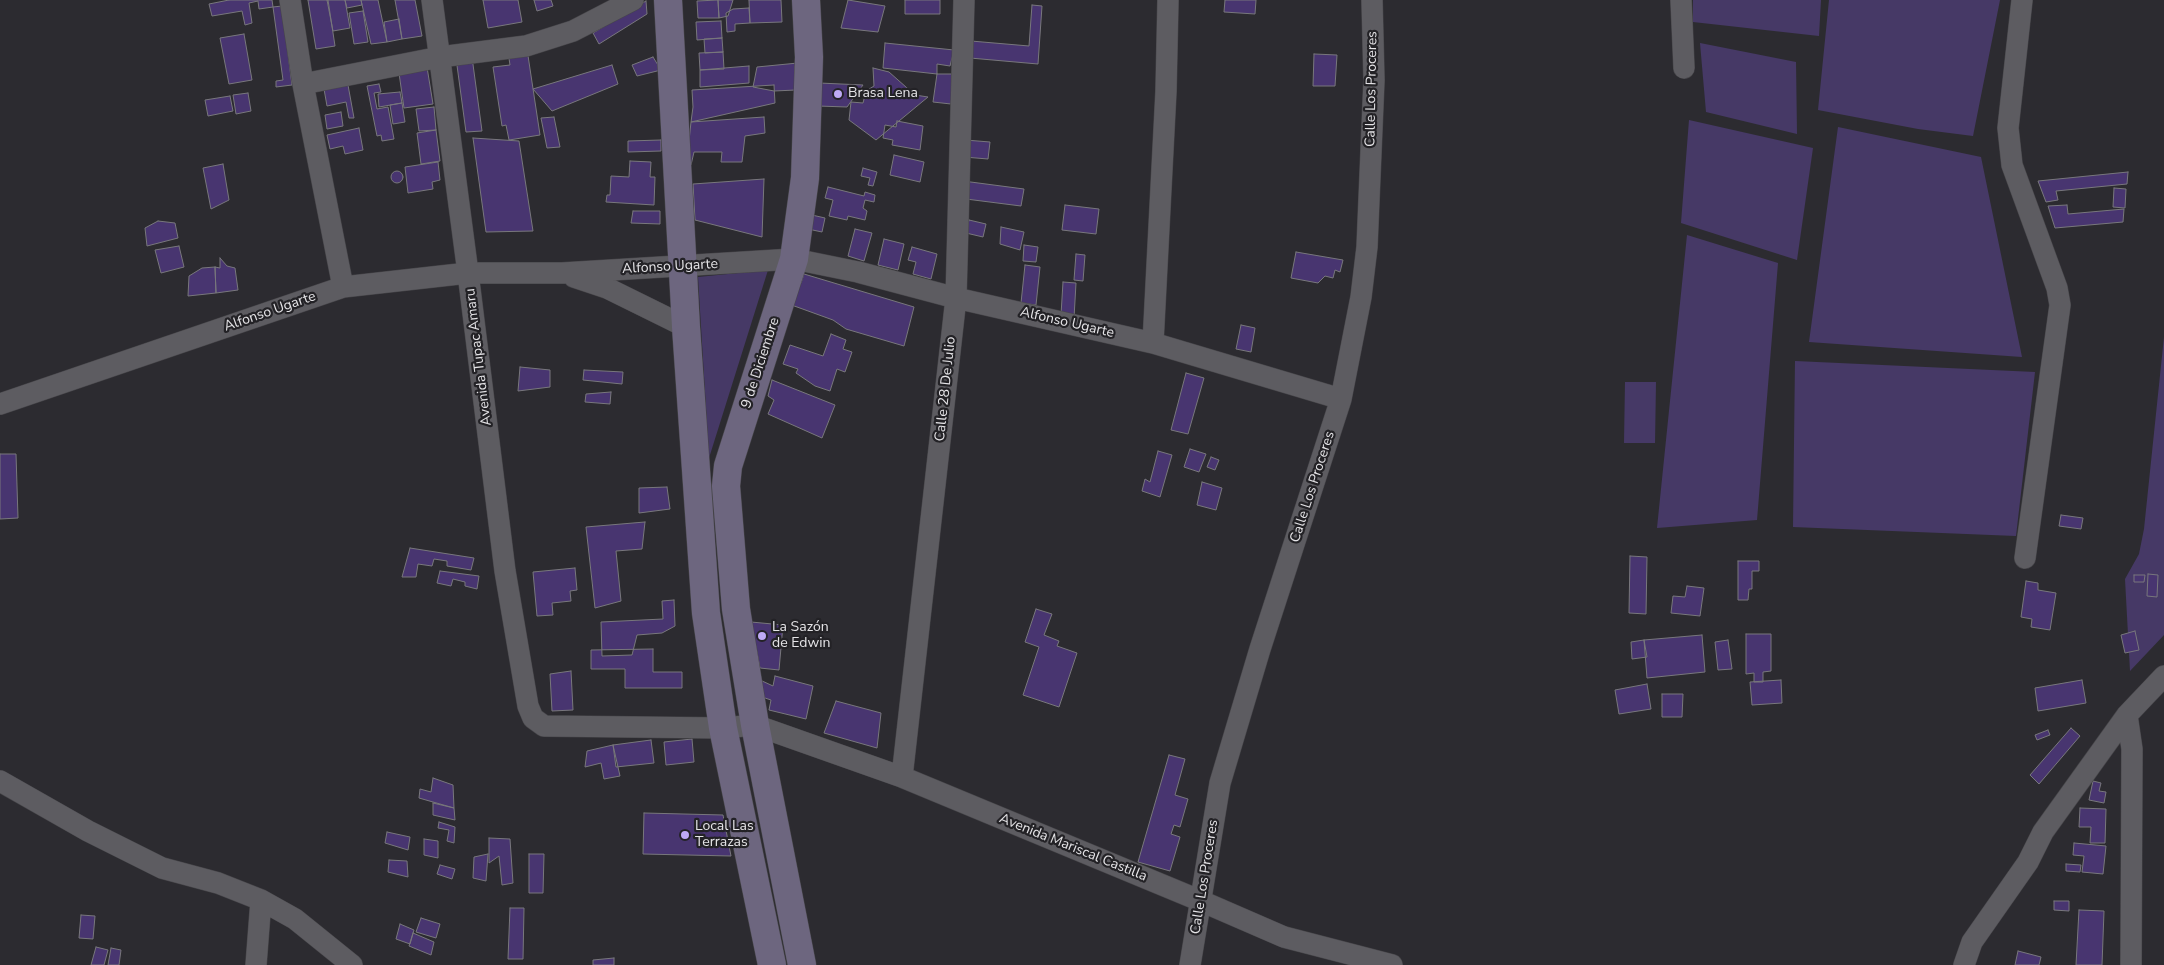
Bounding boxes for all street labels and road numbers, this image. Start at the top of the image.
street label: Calle Los Proceres [1363,31,1381,147]
street label: Alfonso Ugarte [622,256,718,278]
street label: Avenida Tupac Amaru [462,287,496,427]
street label: Alfonso Ugarte [222,288,318,336]
street label: Alfonso Ugarte [1018,304,1116,342]
street label: 9 de Diciembre [738,315,784,411]
street label: Calle 28 De Julio [932,336,960,442]
street label: Calle Los Proceres [1287,429,1339,545]
street label: Avenida Mariscal Castilla [997,811,1149,885]
street label: Calle Los Proceres [1188,818,1222,936]

